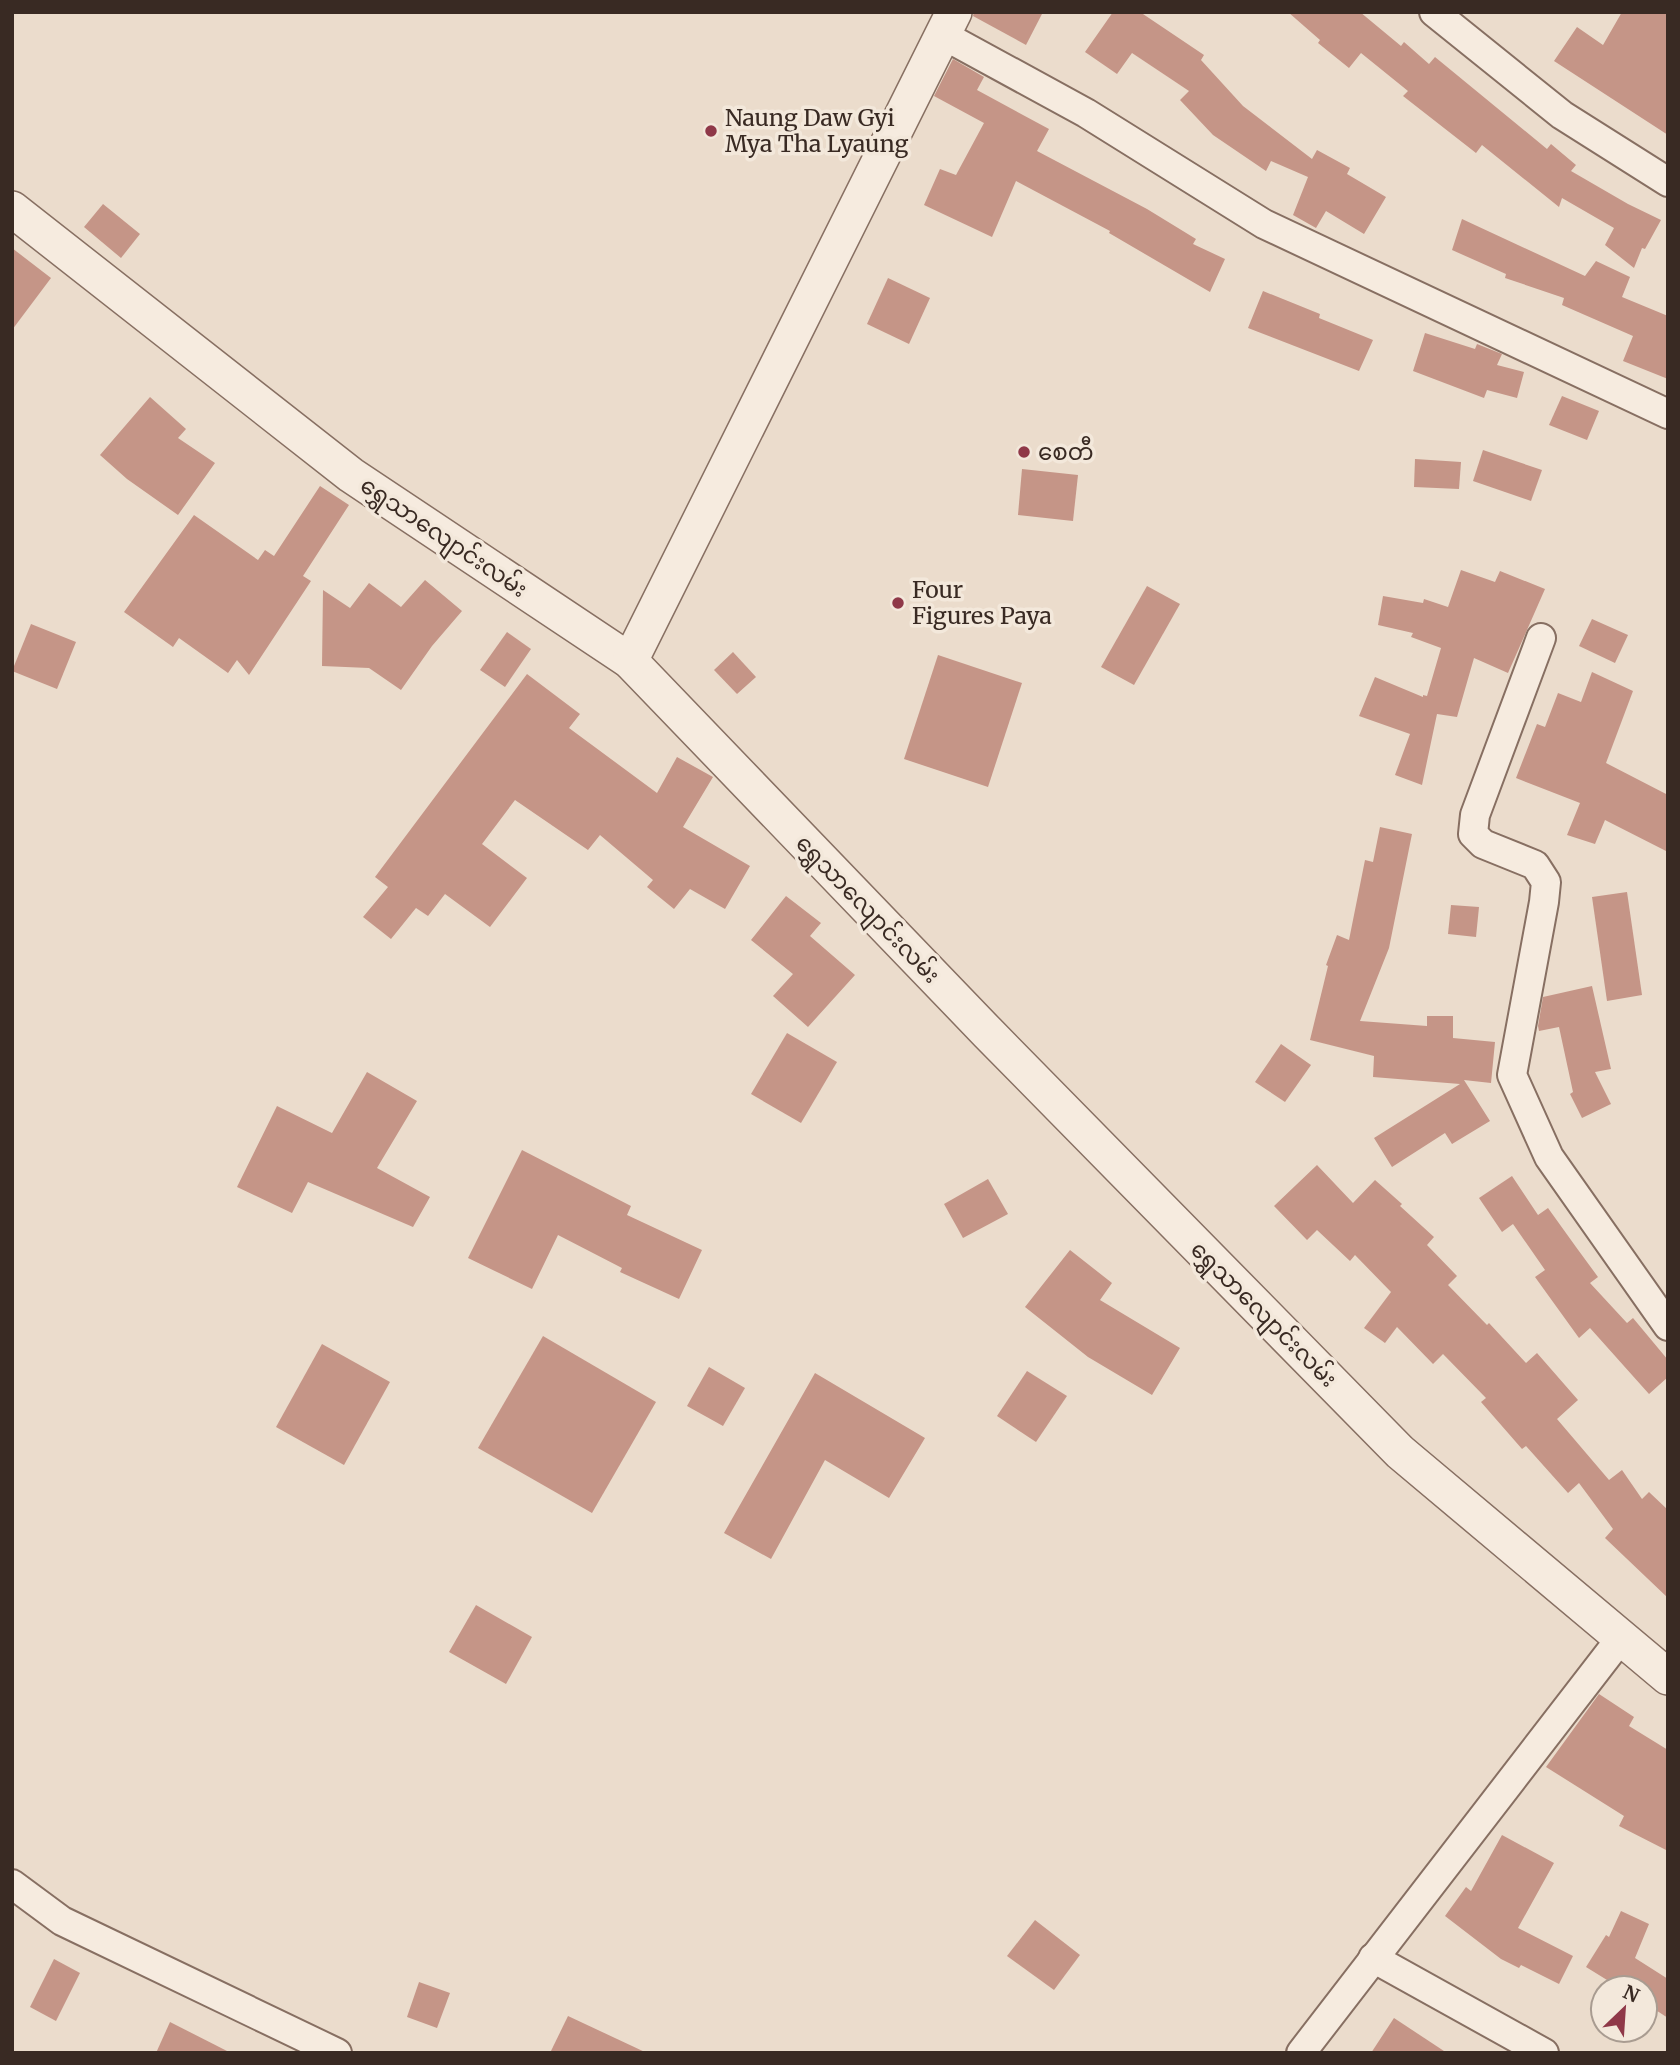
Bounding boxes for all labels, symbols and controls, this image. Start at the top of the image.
place label: Naung Daw Gyi Mya Tha Lyaung [725,103,908,158]
marker: Naung Daw Gyi Mya Tha Lyaung [703,123,719,139]
place label: စေတီ [1038,436,1094,466]
marker: စေတီ [1016,444,1032,460]
street label: ရွှေသာလျောင်းလမ်း [352,469,534,607]
place label: Four Figures Paya [912,575,1052,630]
marker: Four Figures Paya [890,595,906,611]
street label: ရွှေသာလျောင်းလမ်း [787,828,947,992]
street label: ရွှေသာလျောင်းလမ်း [1182,1234,1344,1396]
north arrow [1589,1974,1659,2044]
text: N [1619,1980,1643,2008]

